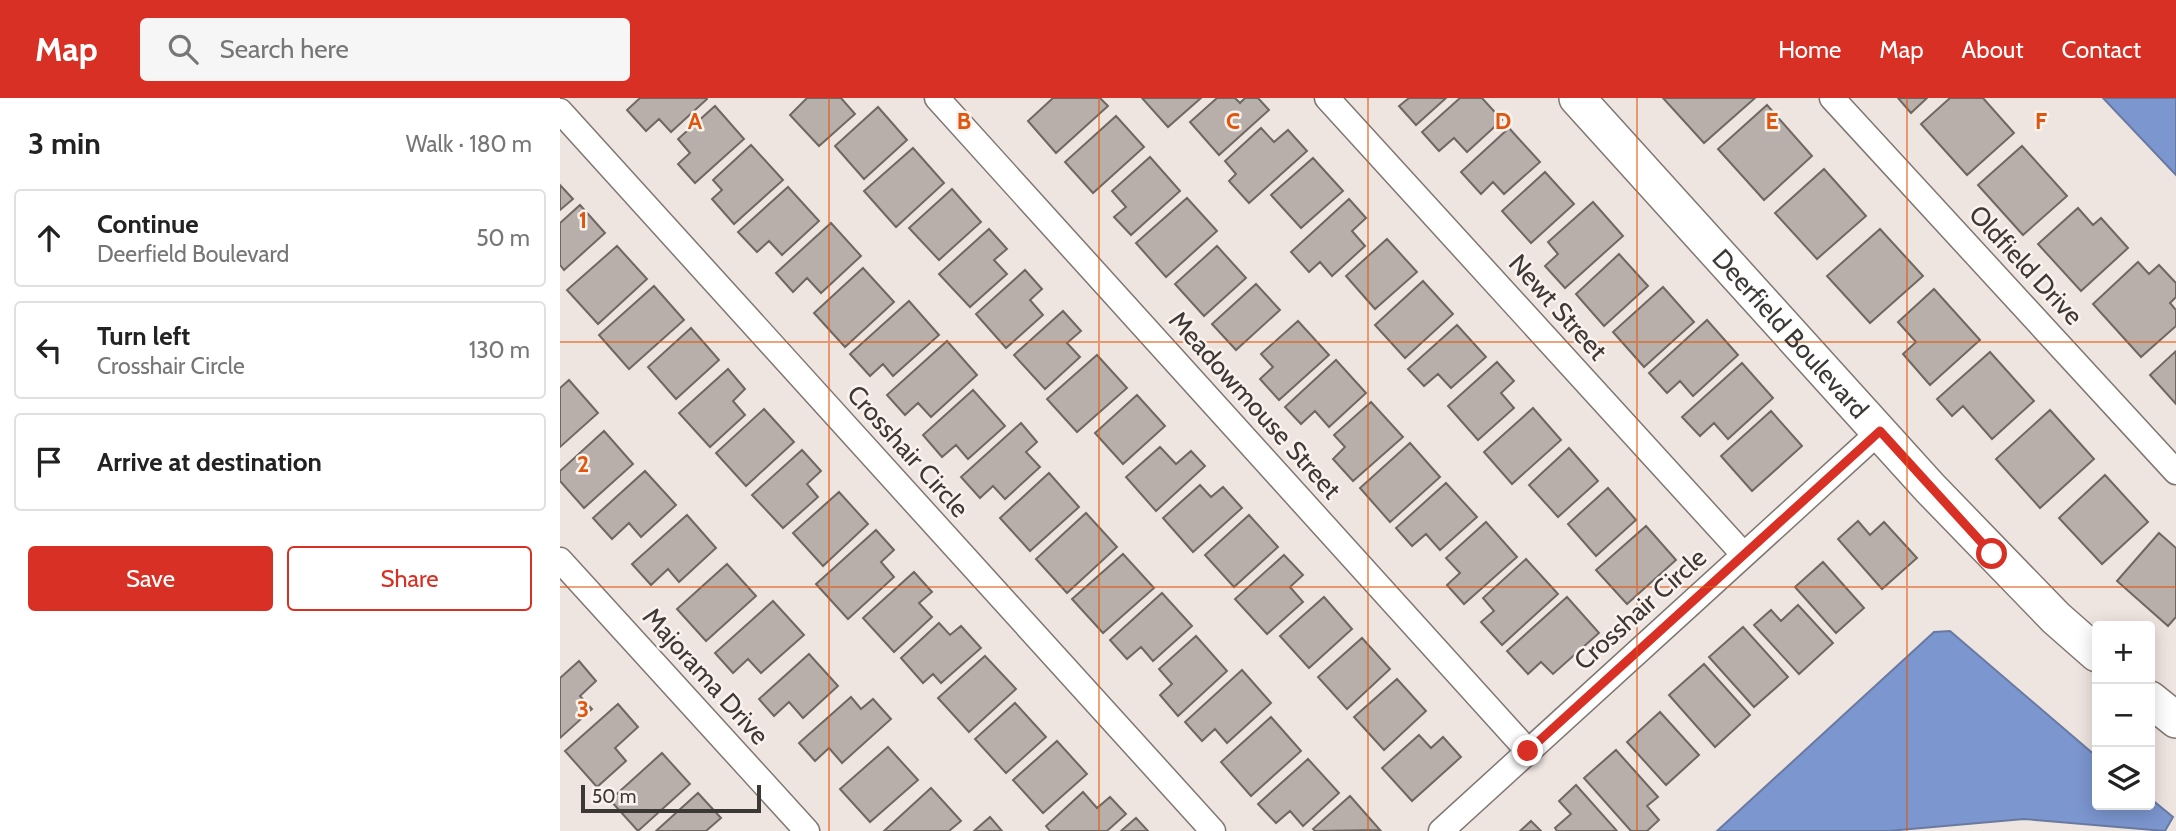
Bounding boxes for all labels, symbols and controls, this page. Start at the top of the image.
search box [140,18,630,81]
text: Map [35,29,98,69]
icon: search [164,30,202,68]
text: Search here [220,33,349,65]
text: Home [1778,35,1841,64]
text: Map [1879,35,1924,64]
text: About [1962,35,2024,64]
text: Contact [2062,35,2141,64]
text: A [688,107,703,135]
text: B [957,107,971,135]
text: C [1226,107,1240,135]
text: D [1495,107,1511,135]
text: E [1765,107,1779,135]
text: F [2035,107,2047,135]
text: 3 min [28,125,101,162]
text: Walk · 180 m [406,130,532,158]
street label: Oldfield Drive [1962,198,2090,332]
text: 1 [579,206,587,234]
text: Continue [97,208,199,240]
icon: ahead [30,219,68,257]
text: 50 m [476,224,530,252]
text: Deerfield Boulevard [97,240,289,268]
street label: Deerfield Boulevard [1706,242,1875,425]
street label: Newt Street [1502,247,1614,367]
street label: Meadowmouse Street [1162,305,1348,506]
text: Turn left [97,320,190,352]
icon: left [30,331,68,369]
text: 130 m [469,336,530,364]
text: Crosshair Circle [97,352,245,380]
street label: Crosshair Circle [840,378,976,524]
icon: arrive [30,443,68,481]
text: Arrive at destination [97,446,322,478]
text: 2 [577,450,589,478]
route start [1976,538,2007,569]
street label: Crosshair Circle [1567,541,1713,677]
button: Save [28,546,273,611]
button: Share [287,546,532,611]
street label: Majorama Drive [636,601,776,751]
map controls [2092,621,2155,810]
button: + [2092,621,2155,684]
button: − [2092,684,2155,747]
text: 3 [577,695,589,723]
route end [1512,735,1543,766]
button: layers [2092,747,2155,810]
scale bar [581,782,761,814]
text: 50 m [592,785,636,808]

